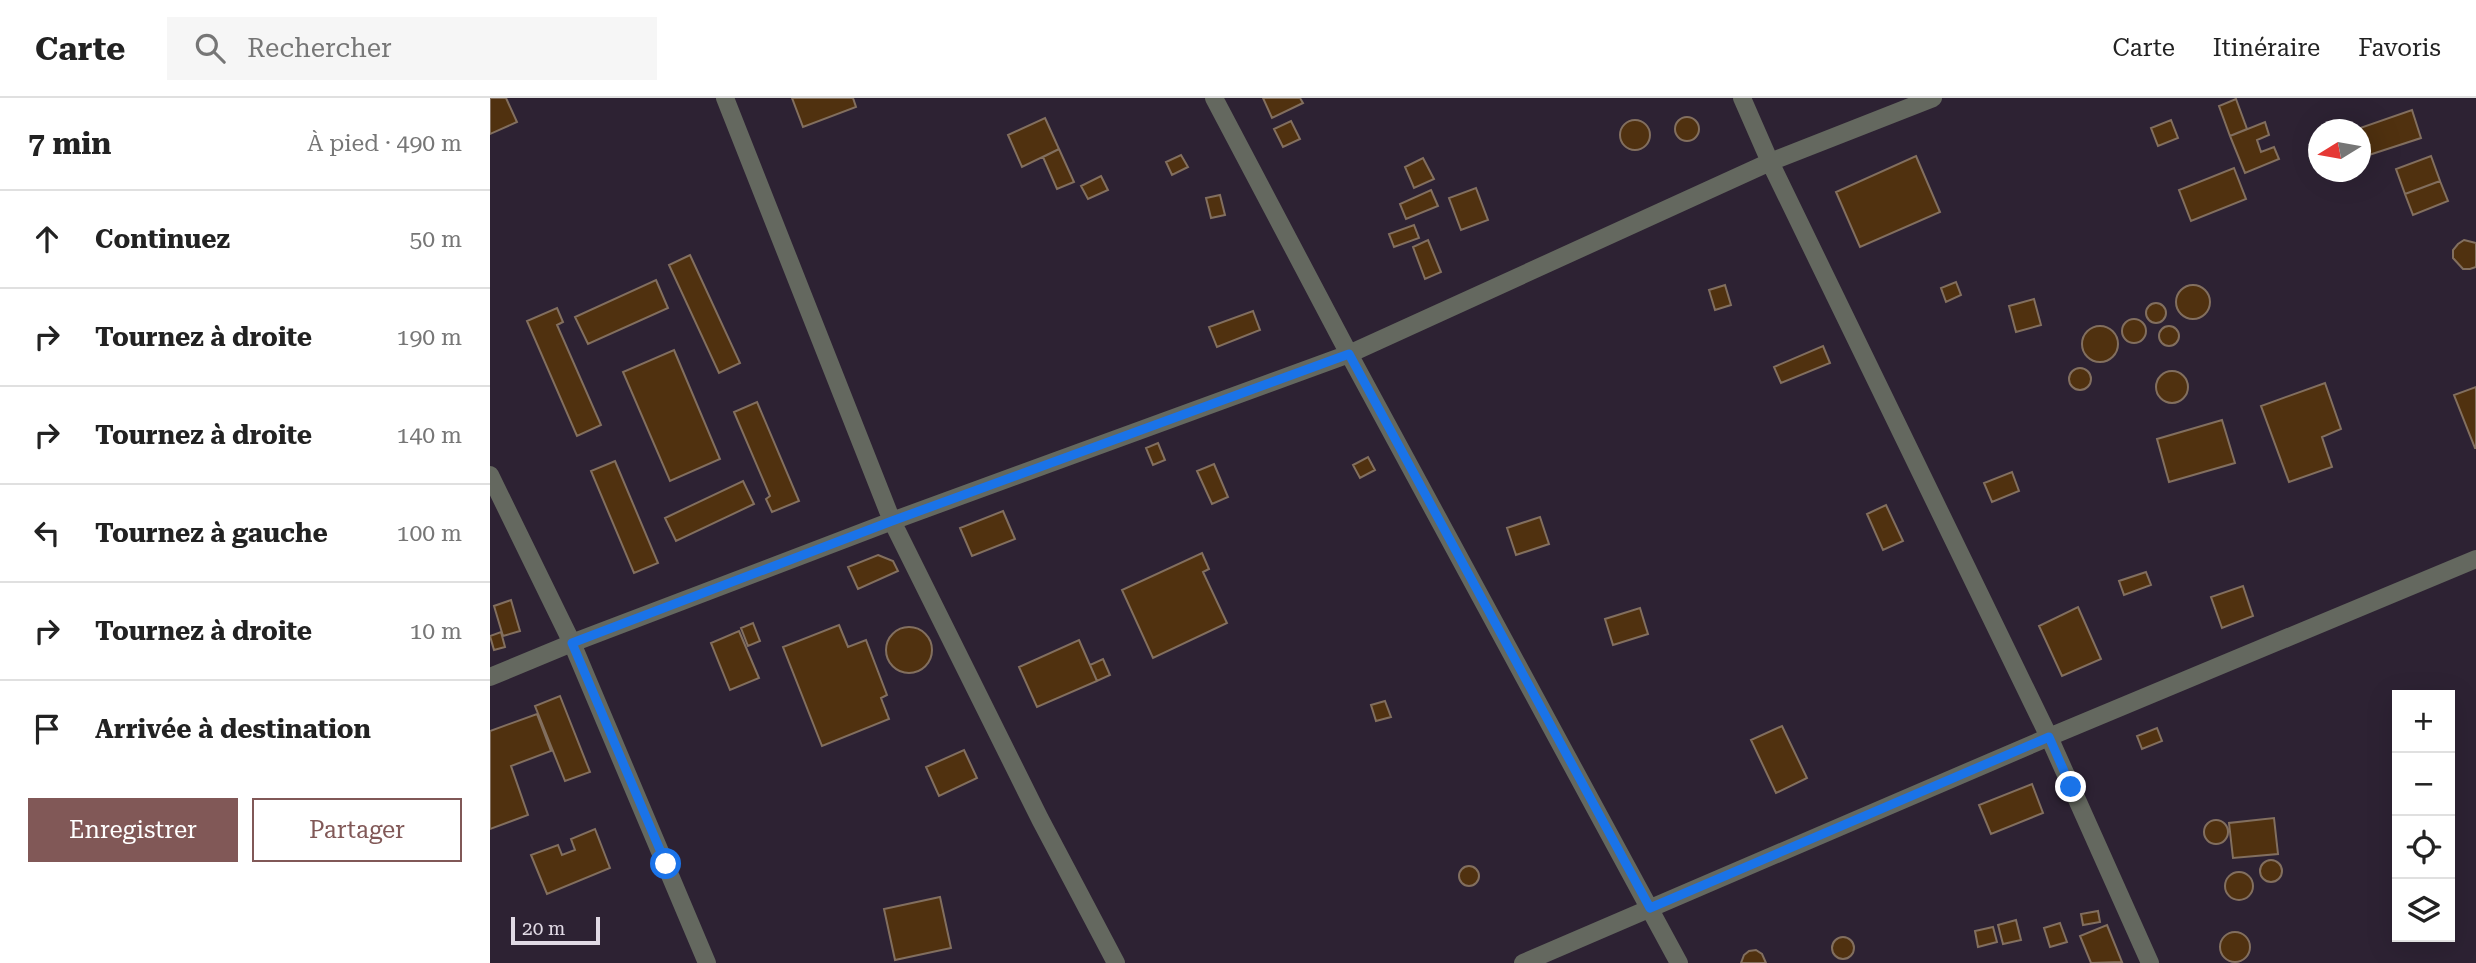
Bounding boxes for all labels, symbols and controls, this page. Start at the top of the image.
search box [167,17,657,80]
text: Carte [35,29,125,68]
icon: search [191,29,229,67]
text: Rechercher [247,33,392,63]
text: Carte [2113,34,2175,62]
text: Itinéraire [2213,34,2320,62]
text: Favoris [2358,34,2441,62]
north arrow [2308,119,2371,182]
text: 7 min [28,126,111,161]
text: À pied · 490 m [307,130,462,157]
icon: ahead [28,220,66,258]
text: Continuez [95,224,230,254]
text: 50 m [409,226,462,253]
icon: right [28,318,66,356]
text: Tournez à droite [95,322,312,352]
text: 190 m [397,324,462,351]
icon: right [28,416,66,454]
text: Tournez à droite [95,420,312,450]
text: 140 m [397,422,462,449]
icon: left [28,514,66,552]
text: Tournez à gauche [95,518,328,548]
text: 100 m [397,520,462,547]
icon: right [28,612,66,650]
text: Tournez à droite [95,616,312,646]
text: 10 m [409,618,462,645]
map controls [2392,690,2455,942]
button: + [2392,690,2455,753]
icon: arrive [28,710,66,748]
text: Arrivée à destination [95,714,371,744]
button: − [2392,753,2455,816]
route end [2055,771,2086,802]
button: Enregistrer [28,798,238,862]
button: Partager [252,798,462,862]
button: locate [2392,816,2455,879]
route start [650,848,681,879]
button: layers [2392,879,2455,942]
scale bar [511,914,600,946]
text: 20 m [522,917,565,940]

